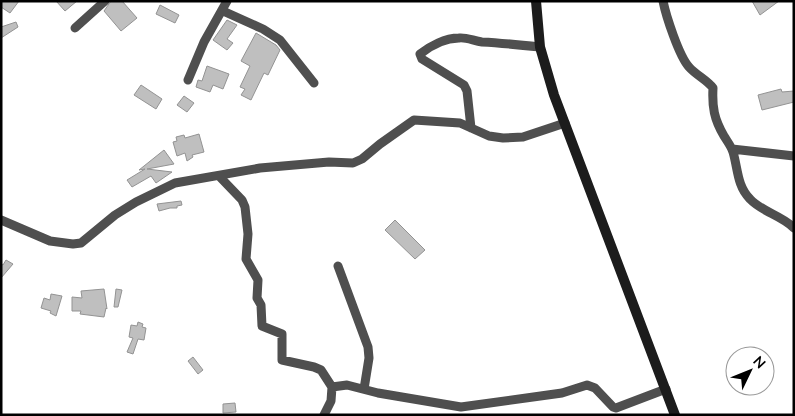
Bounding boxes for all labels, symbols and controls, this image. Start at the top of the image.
north arrow [725,346,775,396]
text: N [749,352,770,372]

